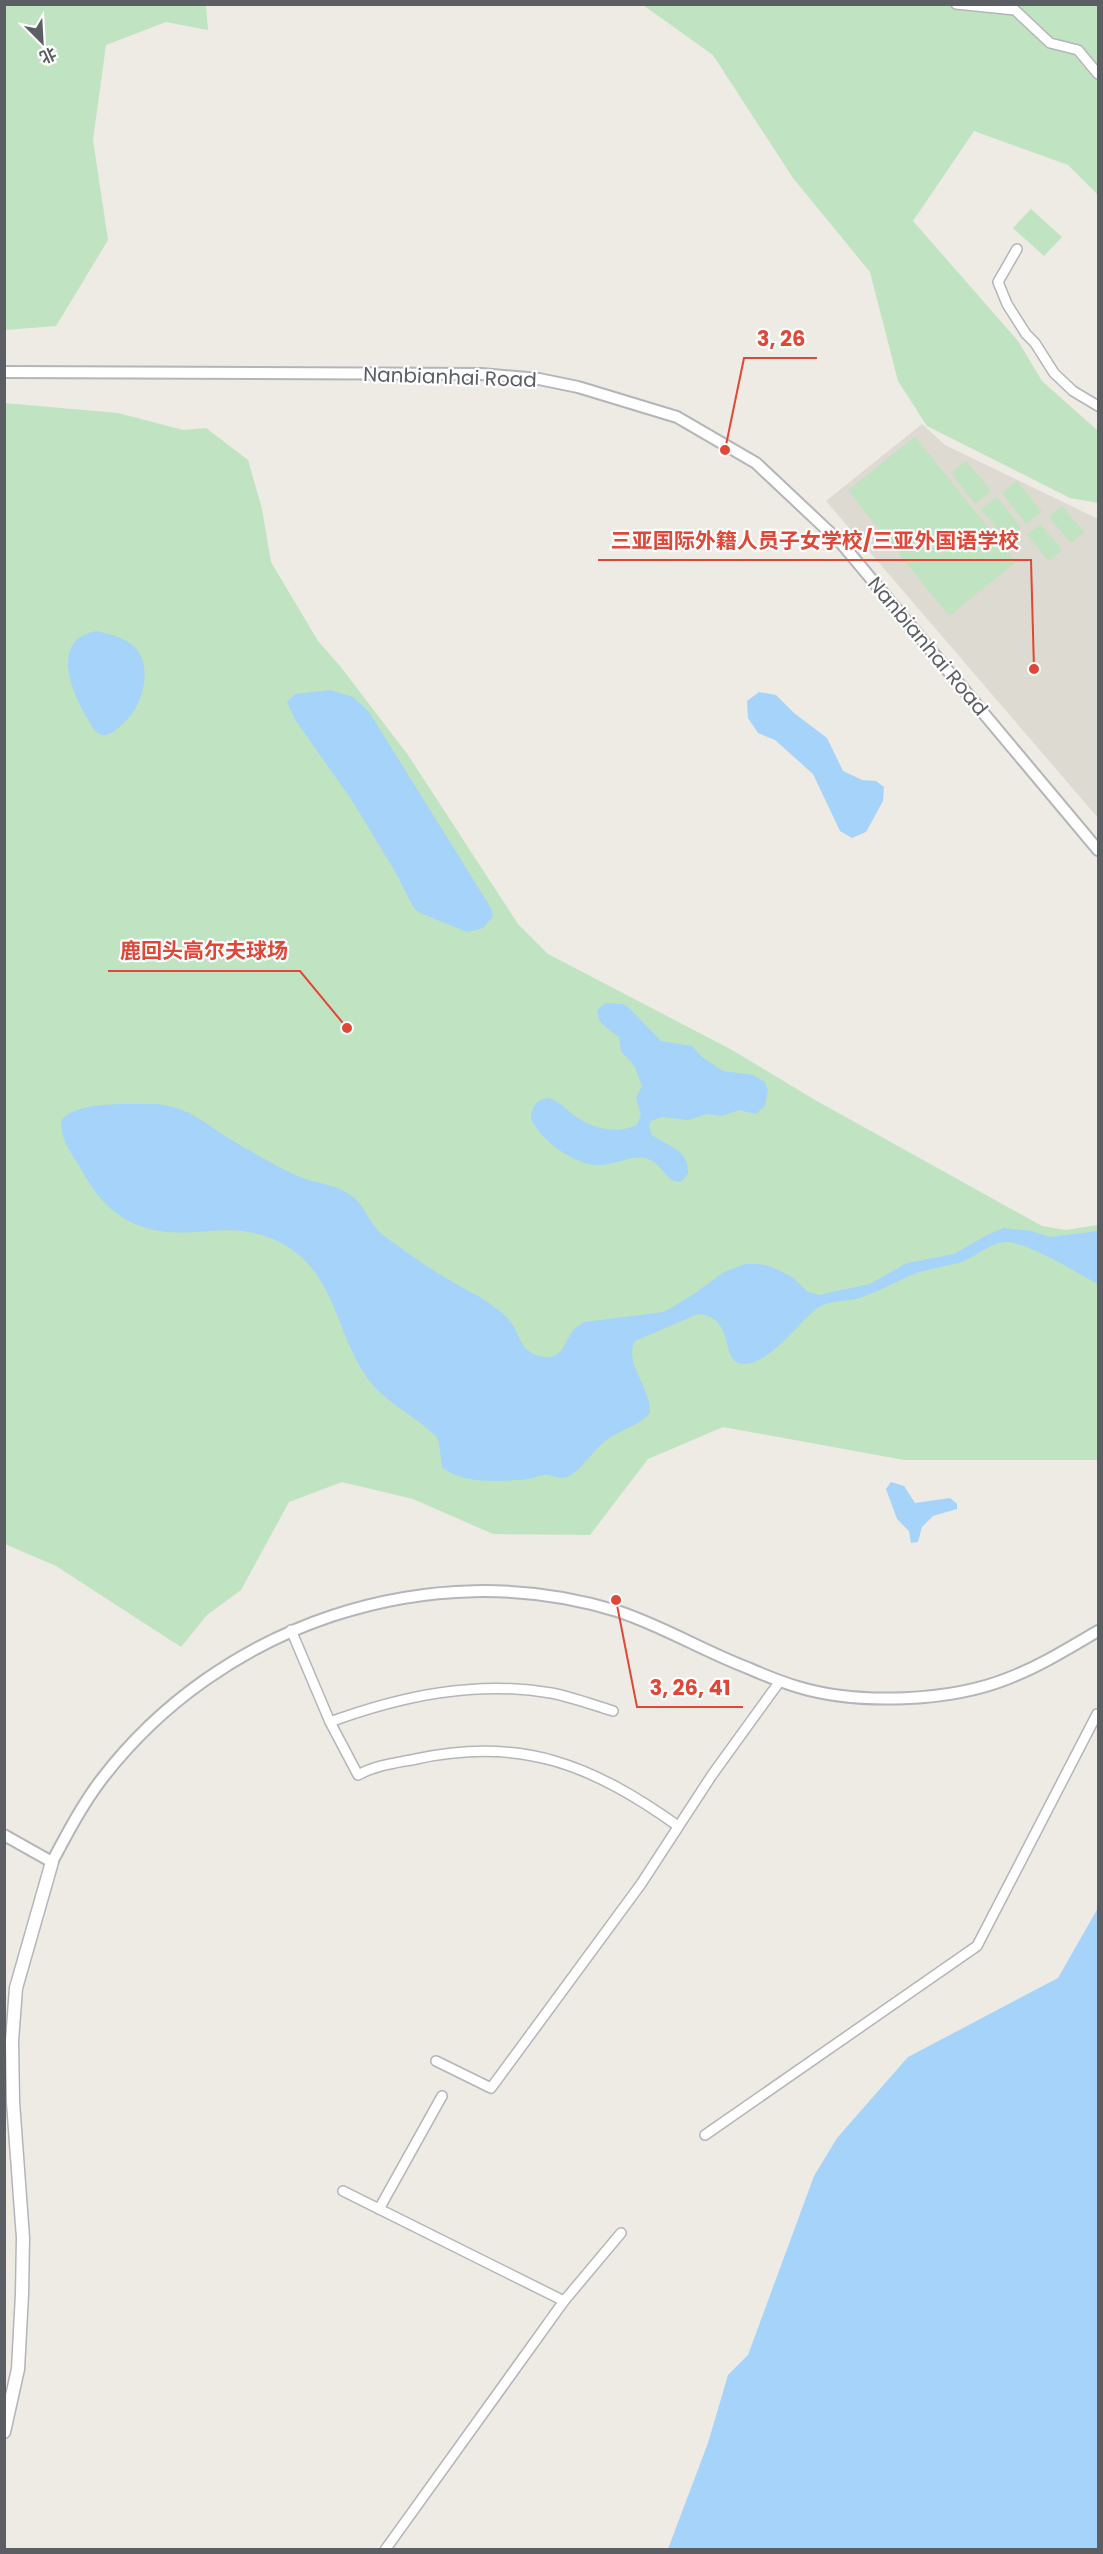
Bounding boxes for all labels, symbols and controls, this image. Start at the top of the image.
north arrow [12,12,72,72]
text: 北 [36,41,60,69]
callout: 3, 26 [744,319,817,358]
text: 3, 26 [757,324,805,353]
street label: Nanbianhai Road [363,360,537,394]
callout: 三亚国际外籍人员子女学校/三亚外国语学校 [598,521,1031,560]
text: 三亚国际外籍人员子女学校/三亚外国语学校 [611,526,1019,555]
street label: Nanbianhai Road [861,570,995,722]
callout: 鹿回头高尔夫球场 [108,932,300,971]
text: 鹿回头高尔夫球场 [120,936,288,965]
callout: 3, 26, 41 [637,1668,743,1707]
text: 3, 26, 41 [649,1673,731,1702]

